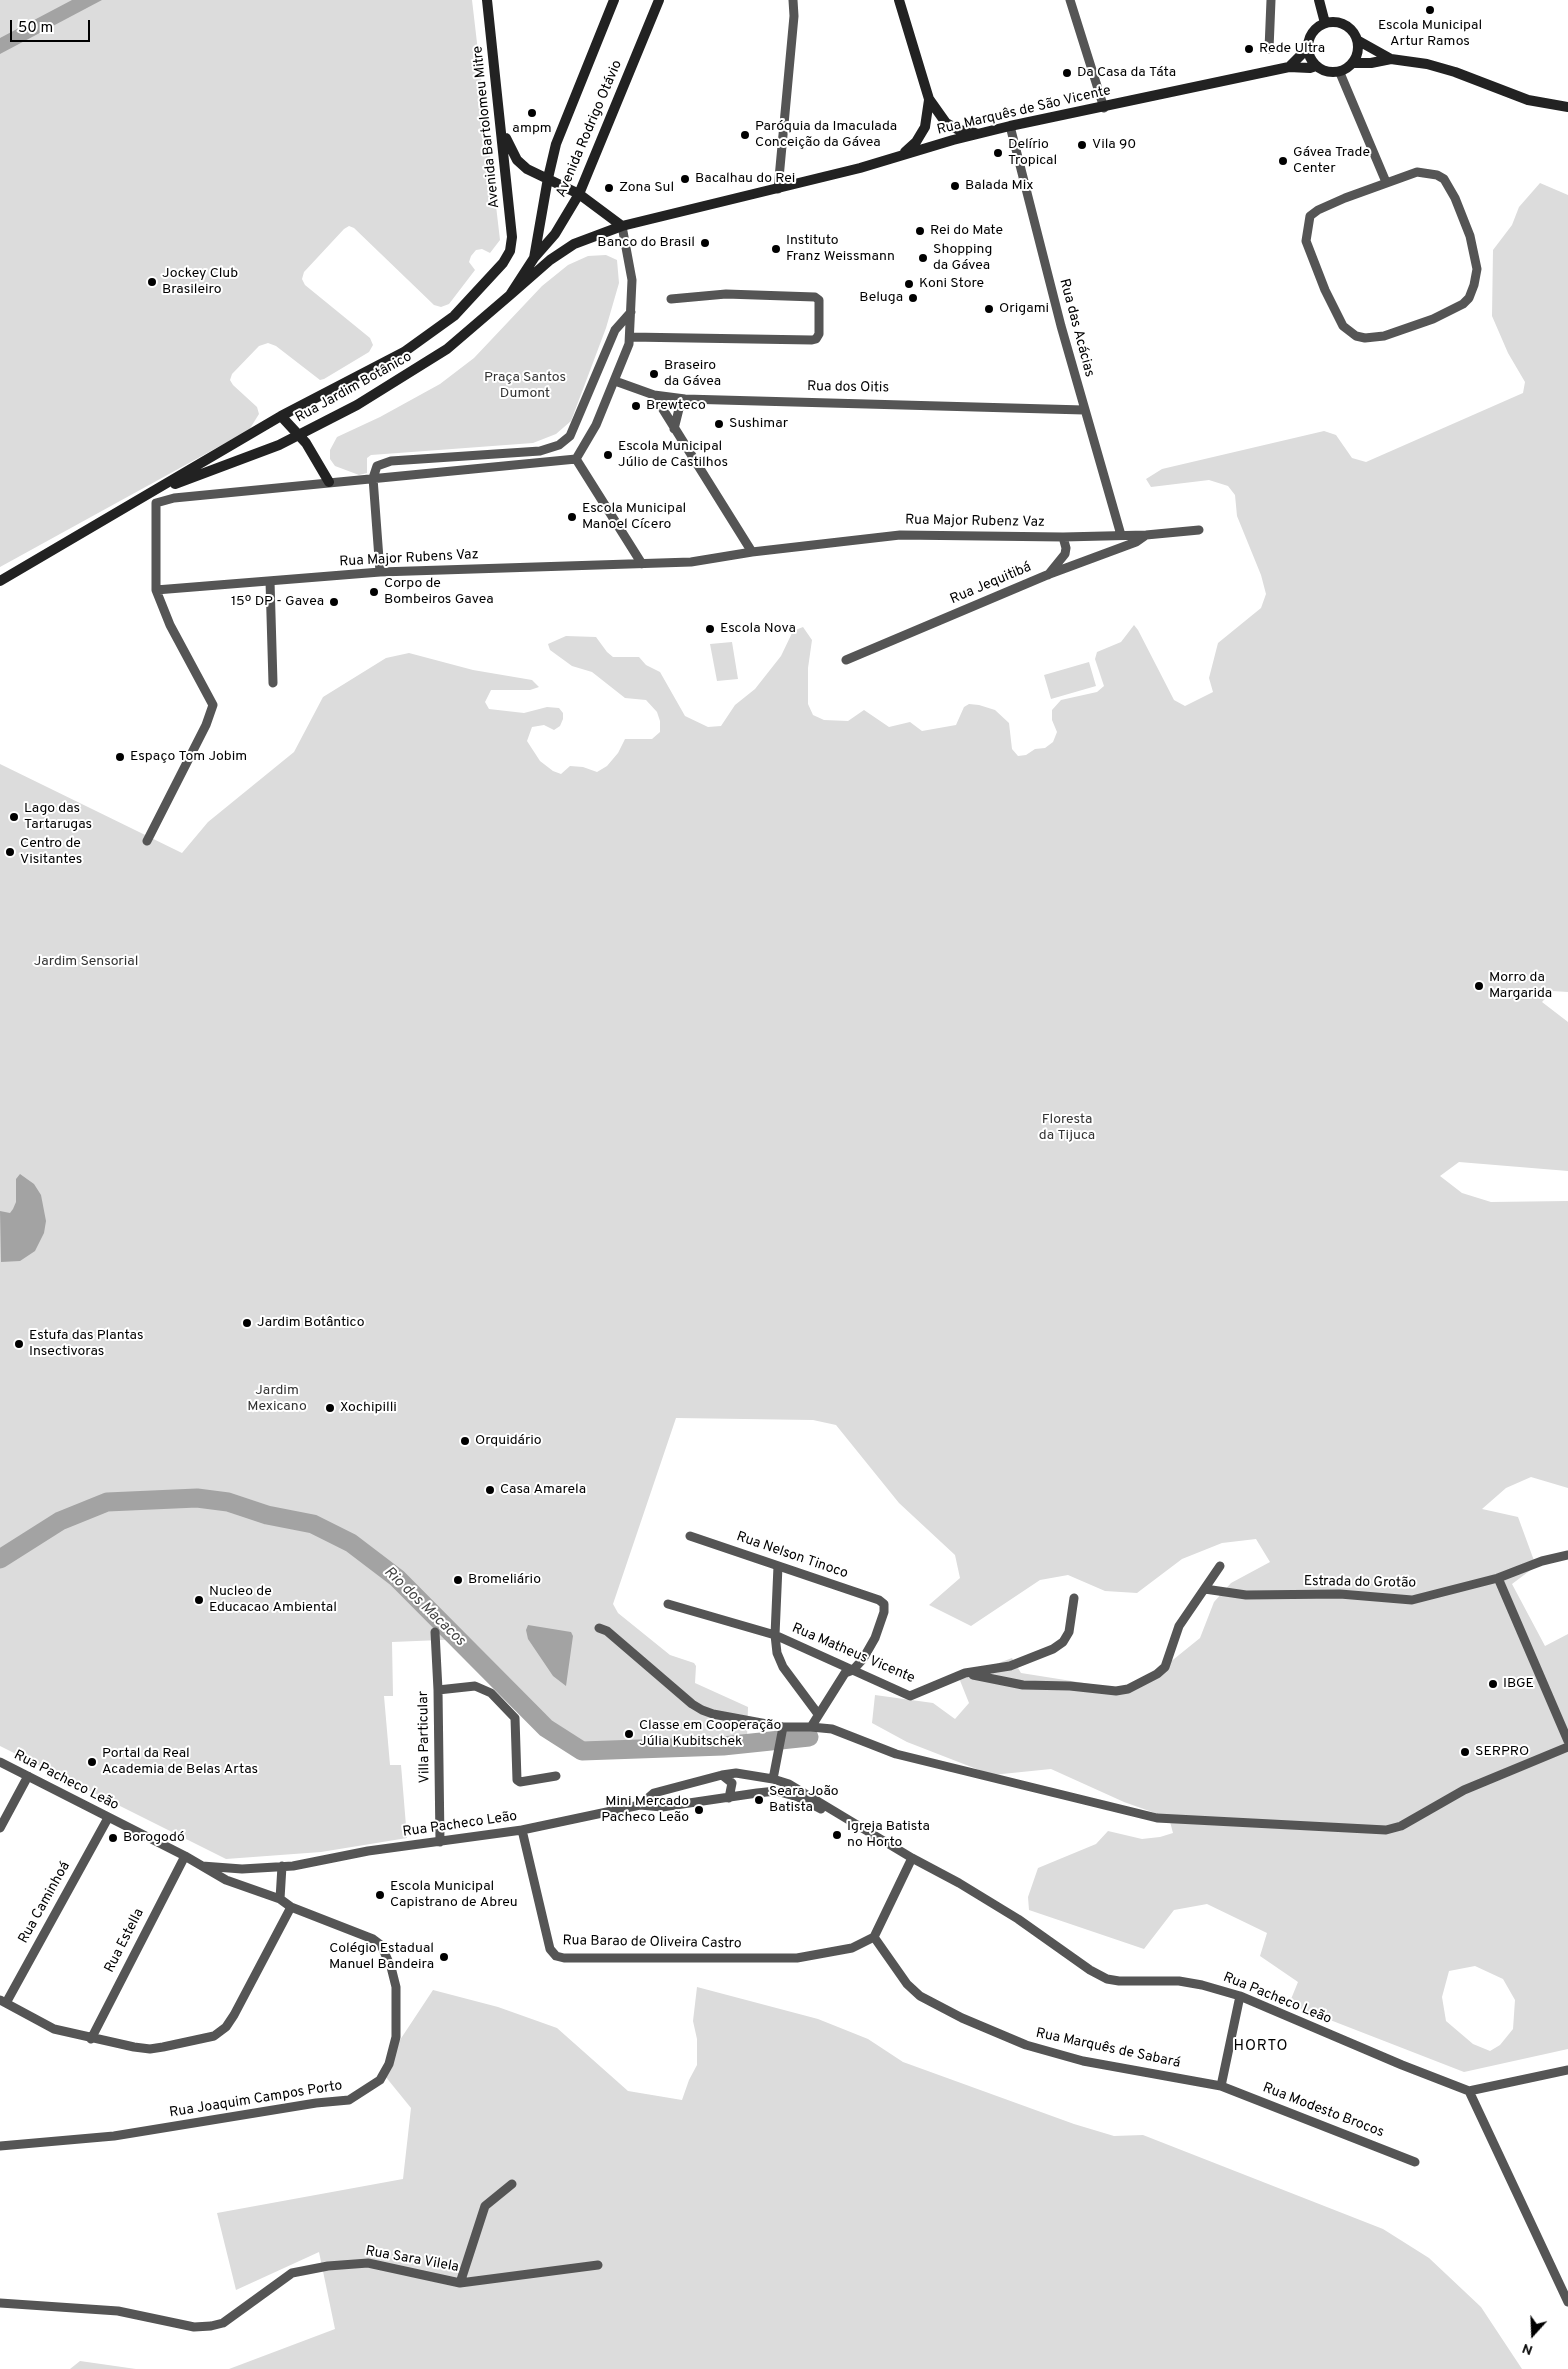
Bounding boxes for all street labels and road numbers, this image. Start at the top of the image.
street label: Avenida Bartolomeu Mitre [470,45,504,209]
street label: Avenida Rodrigo Otávio [553,58,627,200]
street label: Rua Marquês de São Vicente [935,83,1113,139]
street label: Rua das Acácias [1055,277,1097,379]
street label: Rua Jardim Botânico [293,349,415,427]
street label: Rua dos Oitis [807,379,889,397]
street label: Rua Major Rubenz Vaz [905,512,1045,532]
street label: Rua Major Rubens Vaz [339,547,479,571]
street label: Rua Jequitibá [948,559,1034,609]
street label: Rua Nelson Tinoco [734,1529,850,1583]
street label: Estrada do Grotão [1304,1574,1416,1592]
street label: Rua Matheus Vicente [789,1620,917,1688]
street label: Villa Particular [416,1691,434,1783]
street label: Rua Pacheco Leão [11,1747,121,1815]
street label: Rua Pacheco Leão [402,1809,518,1841]
street label: Rua Caminhoá [16,1859,74,1947]
street label: Rua Estella [102,1906,148,1976]
street label: Rua Barao de Oliveira Castro [562,1933,742,1953]
street label: Rua Pacheco Leão [1220,1970,1334,2028]
street label: Rua Marquês de Sabará [1034,2025,1182,2073]
street label: Rua Joaquim Campos Porto [168,2078,344,2122]
street label: Rua Modesto Brocos [1260,2080,1386,2142]
street label: Rua Sara Vilela [364,2244,460,2276]

